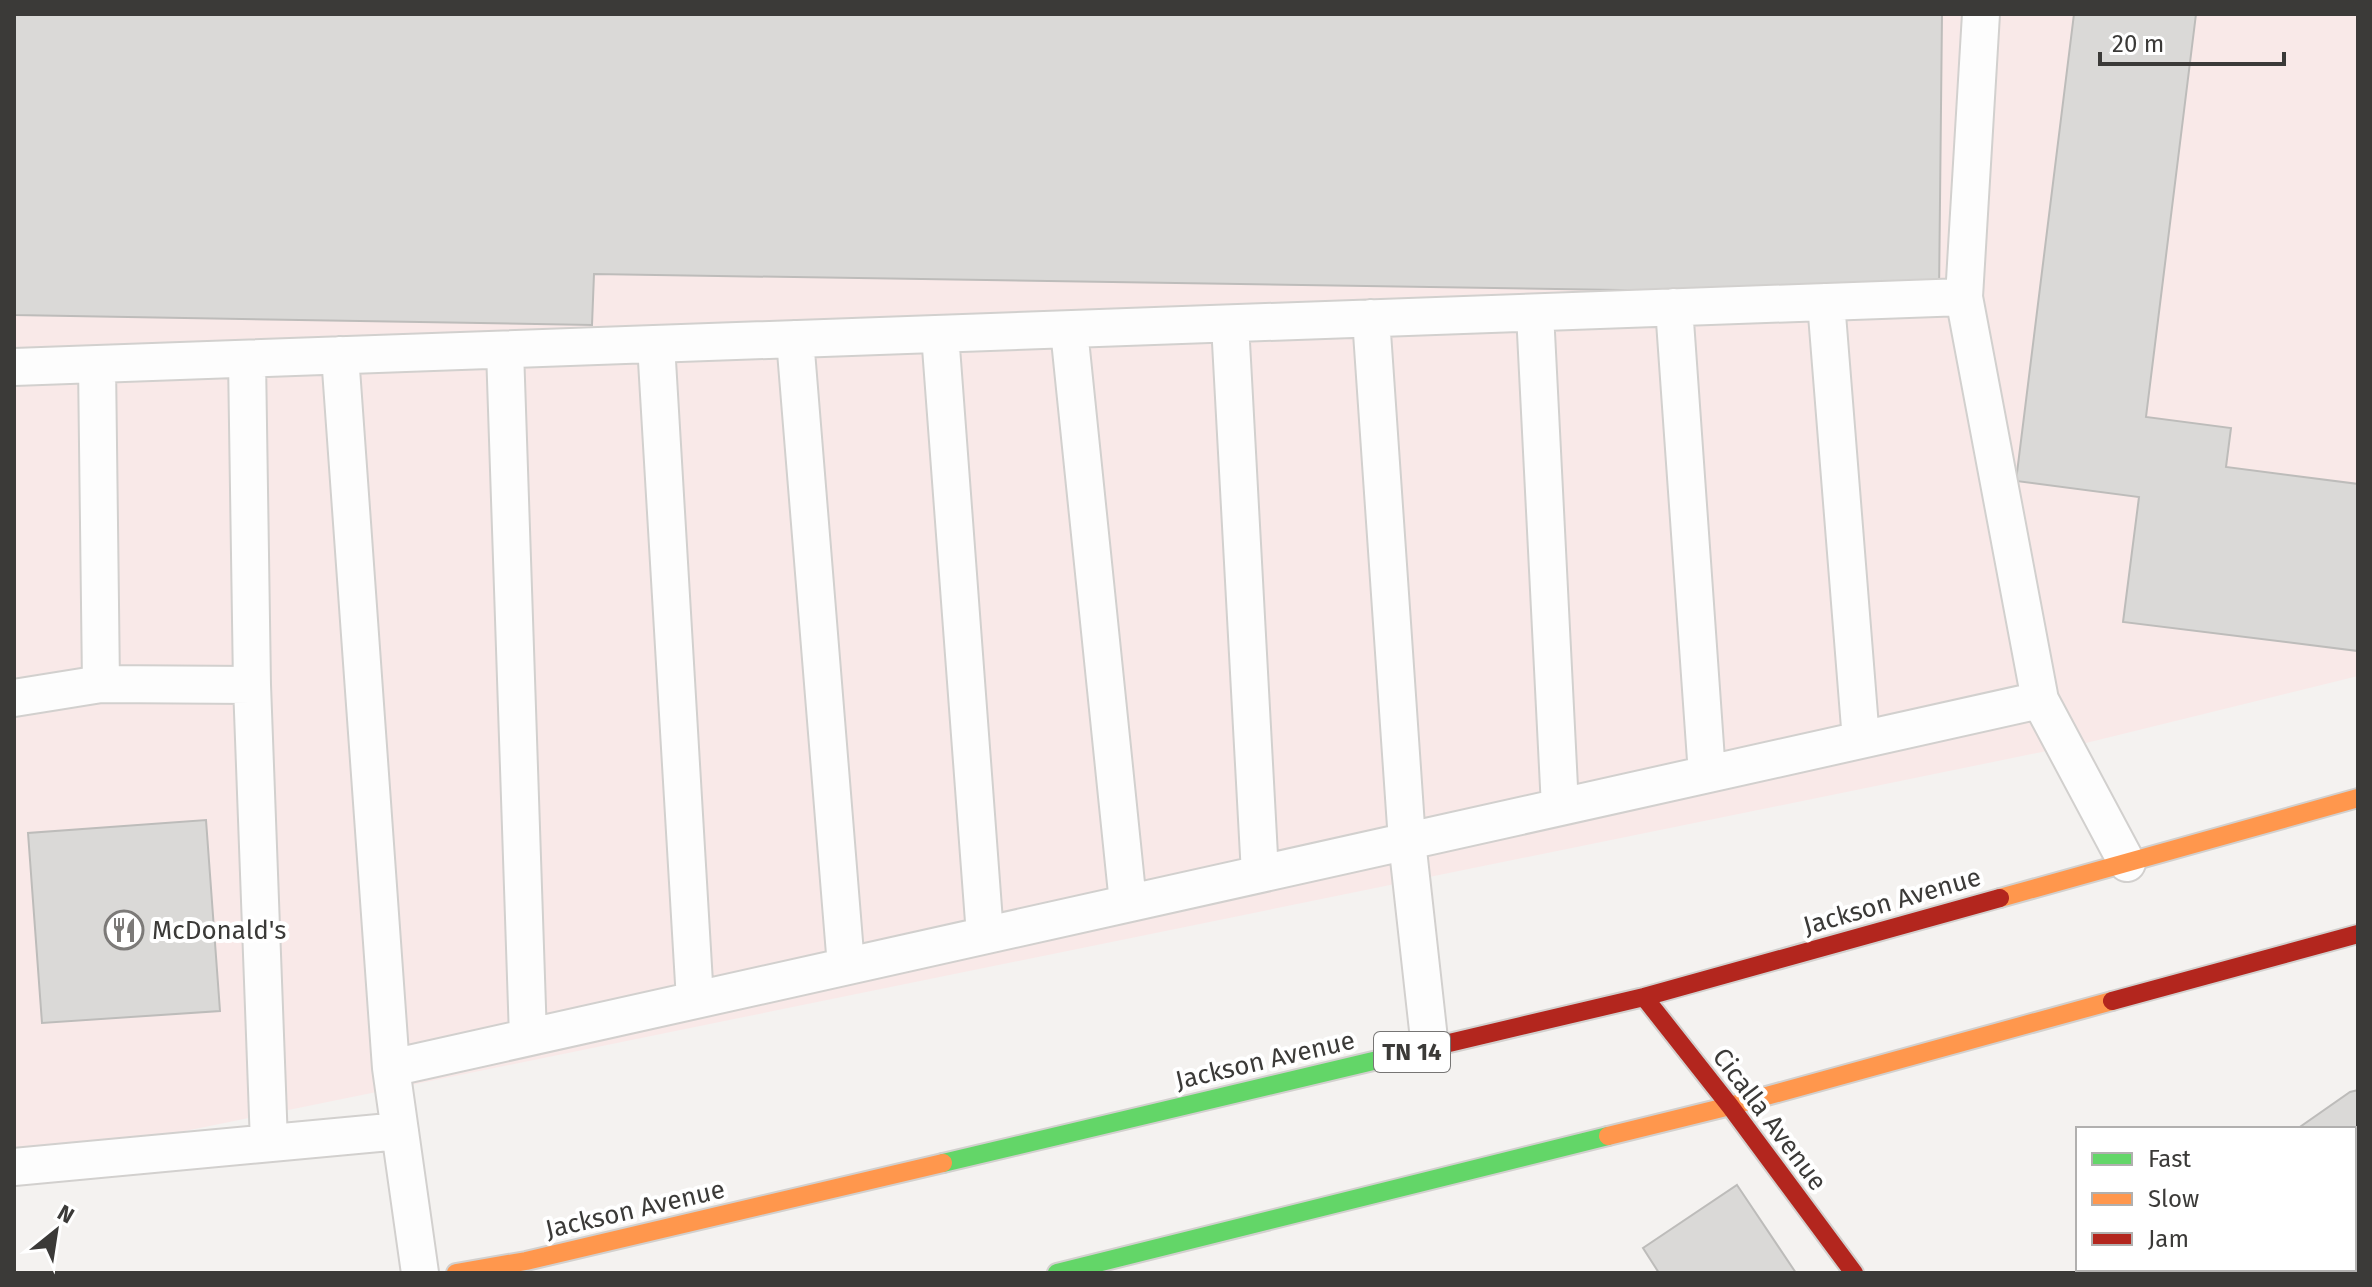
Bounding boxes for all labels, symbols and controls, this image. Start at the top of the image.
scale bar [2100,16,2284,66]
text: 20 m [2112,30,2164,58]
street label: Jackson Avenue [1800,861,1985,942]
restaurant icon: McDonald's [103,909,145,951]
place label: McDonald's [152,915,286,946]
street label: Jackson Avenue [1172,1025,1358,1096]
road number: TN 14 [1374,1032,1450,1072]
street label: Cicalla Avenue [1706,1042,1833,1197]
legend [2076,1127,2356,1271]
text: Fast [2148,1145,2191,1173]
street label: Jackson Avenue [542,1174,728,1245]
text: Slow [2148,1185,2199,1213]
north arrow [16,1191,96,1271]
text: N [53,1199,79,1229]
text: Jam [2148,1225,2189,1253]

